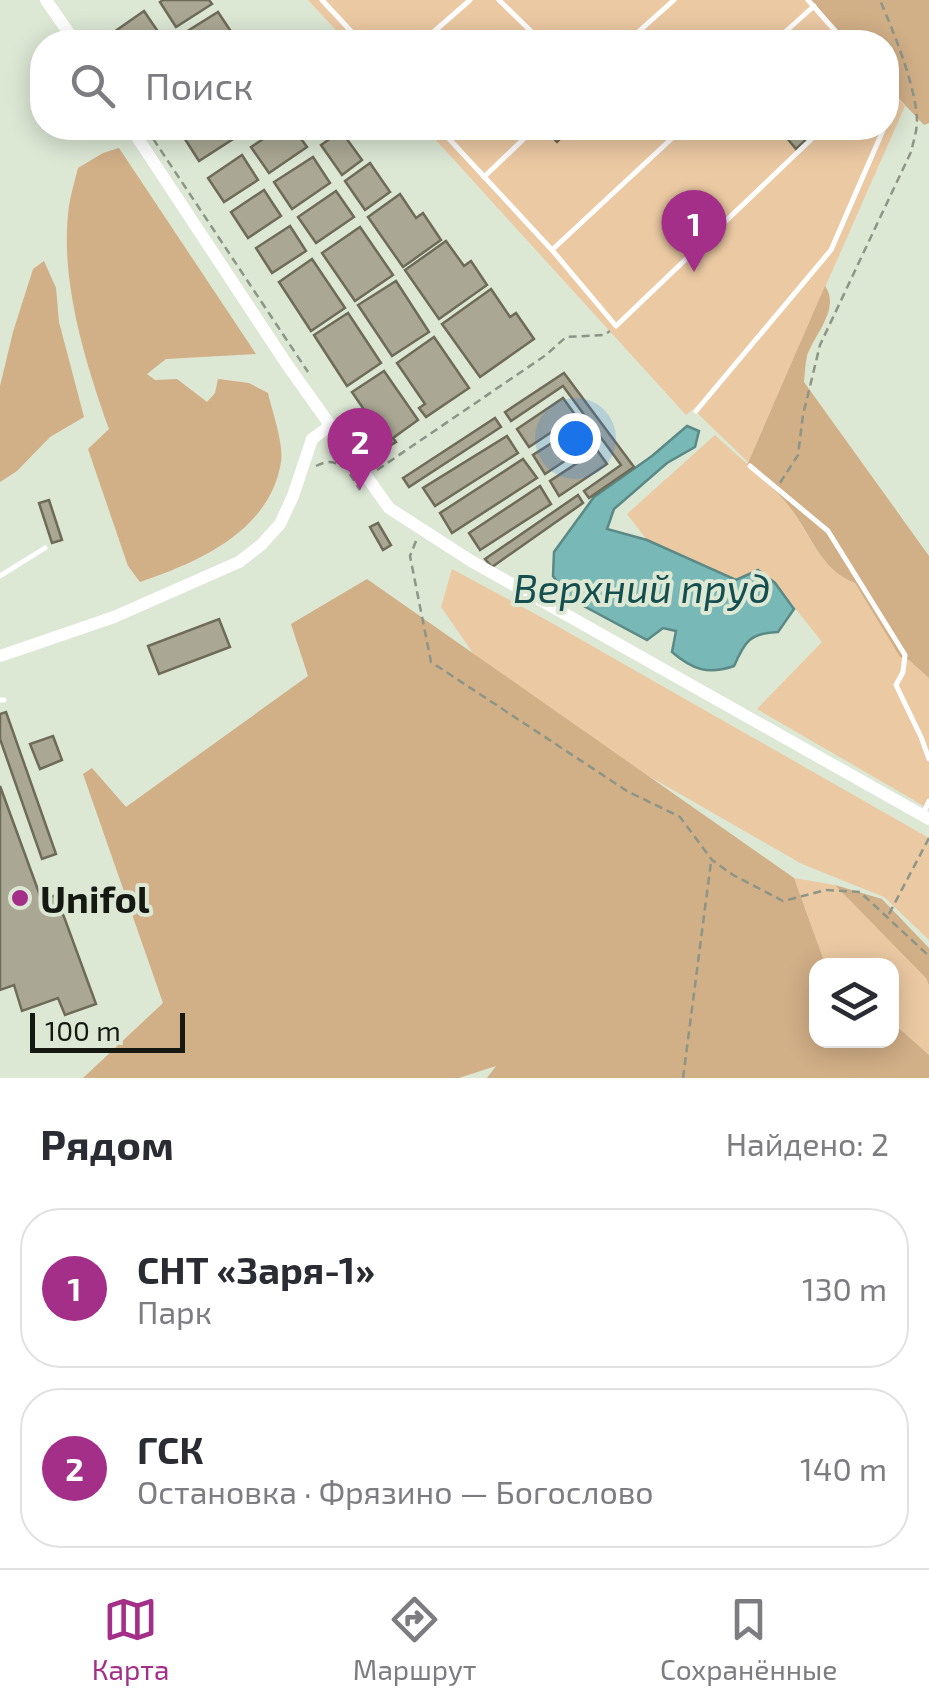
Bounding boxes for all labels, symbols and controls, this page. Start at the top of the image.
search box [30,30,899,140]
icon: search [65,58,120,113]
text: Поиск [145,62,254,108]
pin: 1 [662,190,726,272]
pin: 2 [328,408,392,490]
your location [550,413,601,464]
water label: Верхний пруд [513,563,771,611]
place label: Unifol [40,875,150,921]
marker: Unifol [9,887,31,909]
map controls [809,958,899,1048]
button: layers [809,958,899,1048]
scale bar [30,1008,185,1052]
text: 100 m [45,1013,121,1047]
text: Рядом [40,1118,174,1168]
text: Найдено: 2 [726,1124,889,1162]
text: СНТ «Заря-1» [137,1246,375,1292]
text: 1 [68,1269,81,1307]
text: 130 m [802,1269,887,1307]
text: Парк [137,1292,212,1330]
text: ГСК [137,1426,204,1472]
text: 2 [65,1449,84,1487]
text: 140 m [800,1449,887,1487]
text: Остановка · Фрязино — Богослово [137,1472,654,1510]
tab: Карта [92,1592,169,1686]
tab: Маршрут [353,1592,477,1686]
tab: Сохранённые [660,1592,837,1686]

